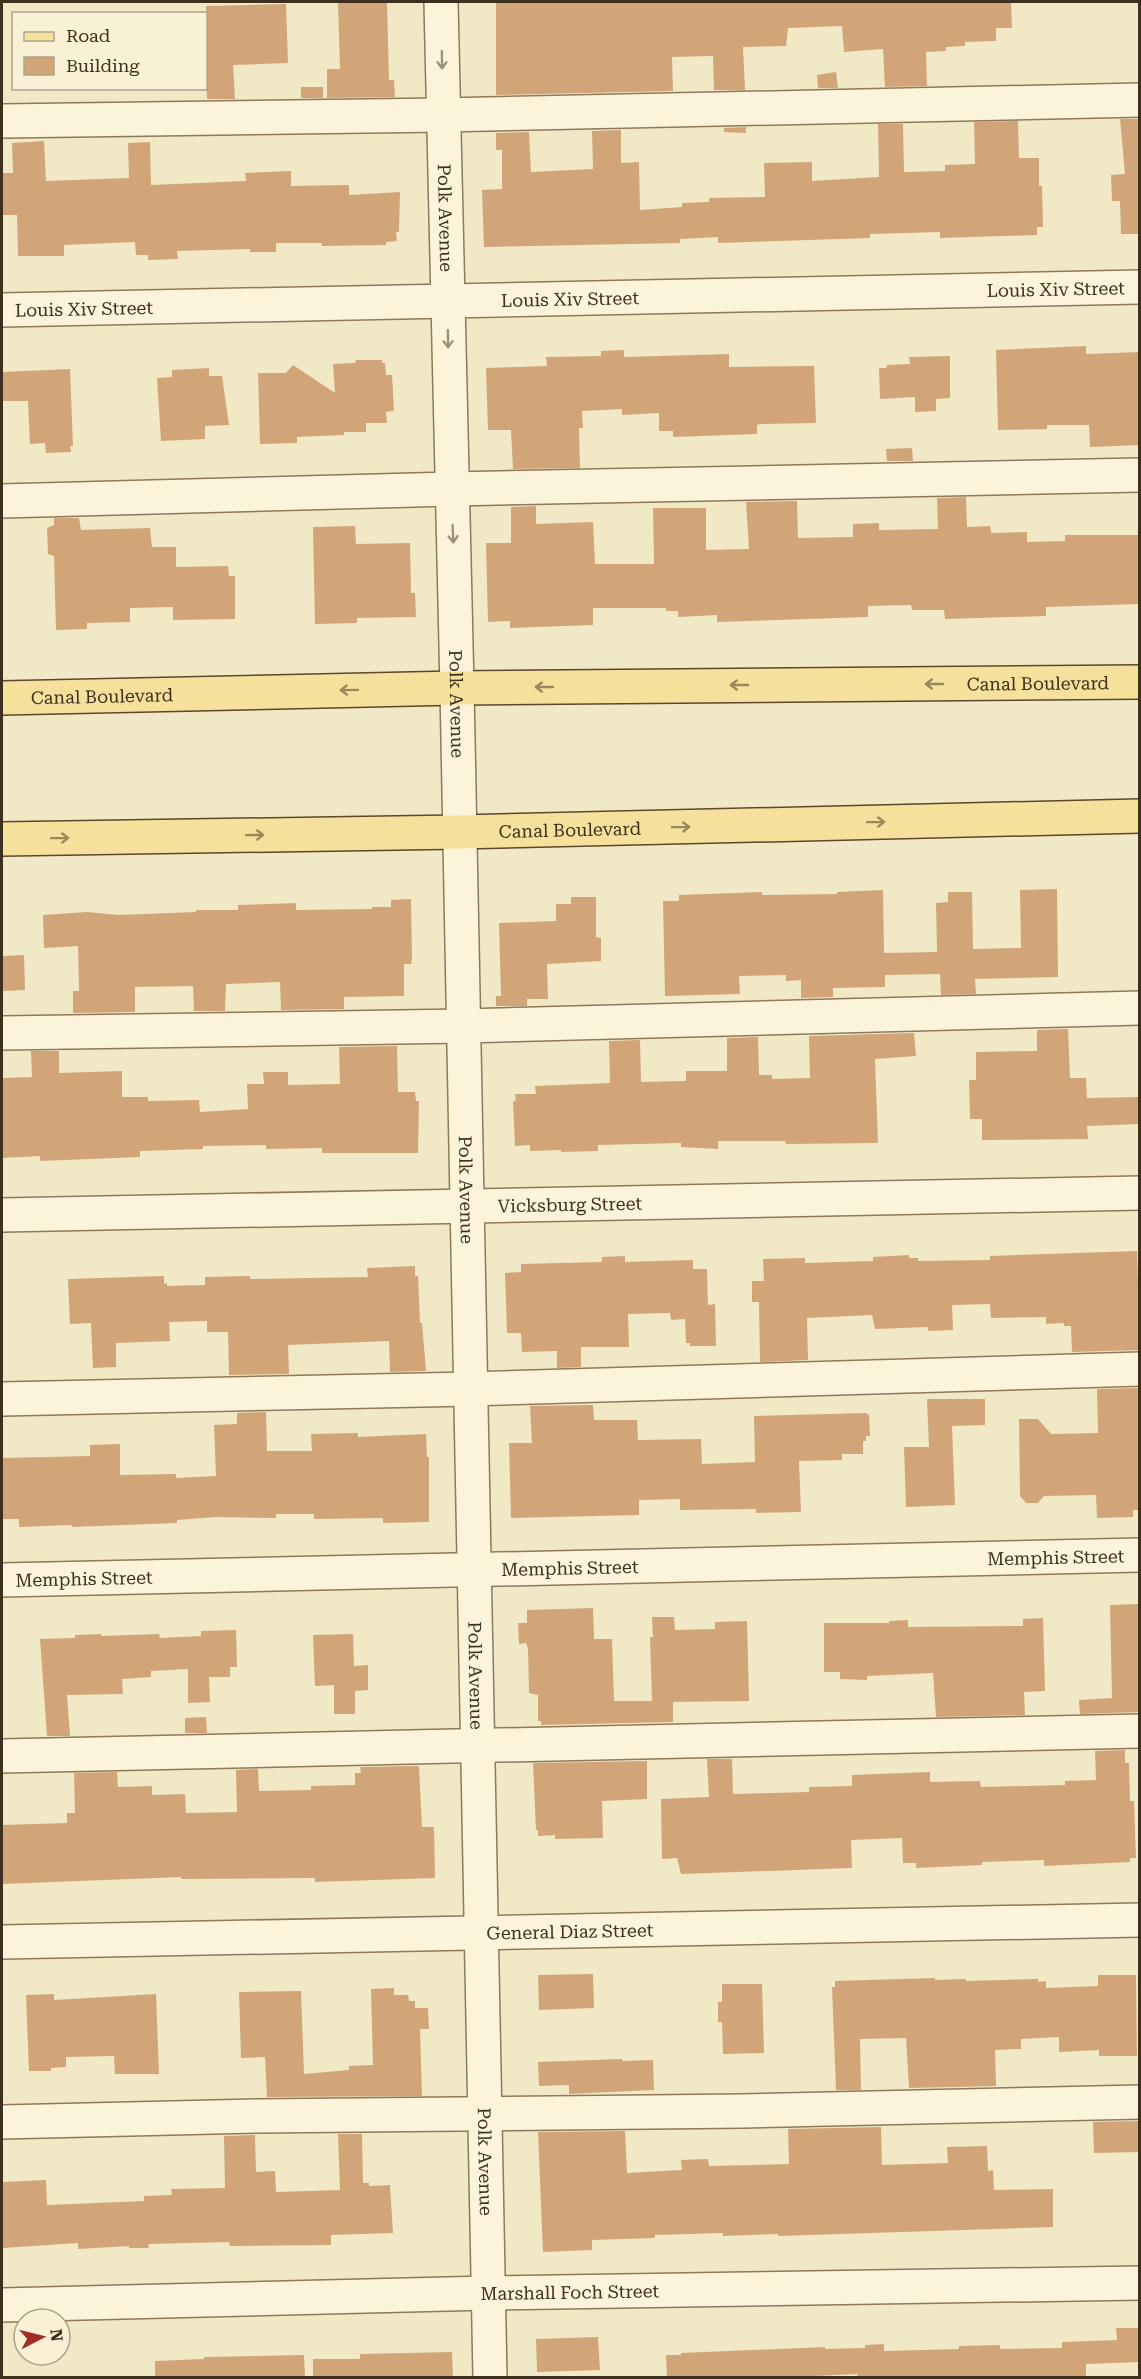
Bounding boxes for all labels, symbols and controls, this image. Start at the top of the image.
legend [12,12,207,90]
text: Road [66,25,111,46]
one-way arrow [437,49,448,69]
text: Building [66,55,140,76]
street label: Polk Avenue [434,164,458,272]
street label: Louis Xiv Street [986,277,1125,301]
street label: Louis Xiv Street [501,287,639,310]
street label: Louis Xiv Street [15,296,154,320]
one-way arrow [442,328,454,348]
one-way arrow [447,523,459,543]
street label: Polk Avenue [446,649,469,758]
street label: Canal Boulevard [967,672,1110,694]
one-way arrow [925,678,945,690]
one-way arrow [730,679,750,691]
one-way arrow [535,681,555,693]
street label: Canal Boulevard [31,684,174,708]
one-way arrow [340,684,360,696]
street label: Canal Boulevard [498,817,642,842]
one-way arrow [865,817,885,828]
one-way arrow [670,821,690,833]
one-way arrow [244,829,264,841]
one-way arrow [49,832,69,844]
street label: Polk Avenue [455,1135,478,1244]
street label: Vicksburg Street [497,1192,643,1216]
street label: Memphis Street [987,1545,1125,1569]
street label: Memphis Street [501,1556,639,1580]
street label: Memphis Street [15,1566,153,1590]
street label: Polk Avenue [465,1621,488,1730]
street label: General Diaz Street [486,1919,654,1943]
street label: Polk Avenue [474,2107,497,2216]
street label: Marshall Foch Street [480,2280,660,2304]
north arrow [12,2307,72,2367]
text: N [46,2328,67,2343]

